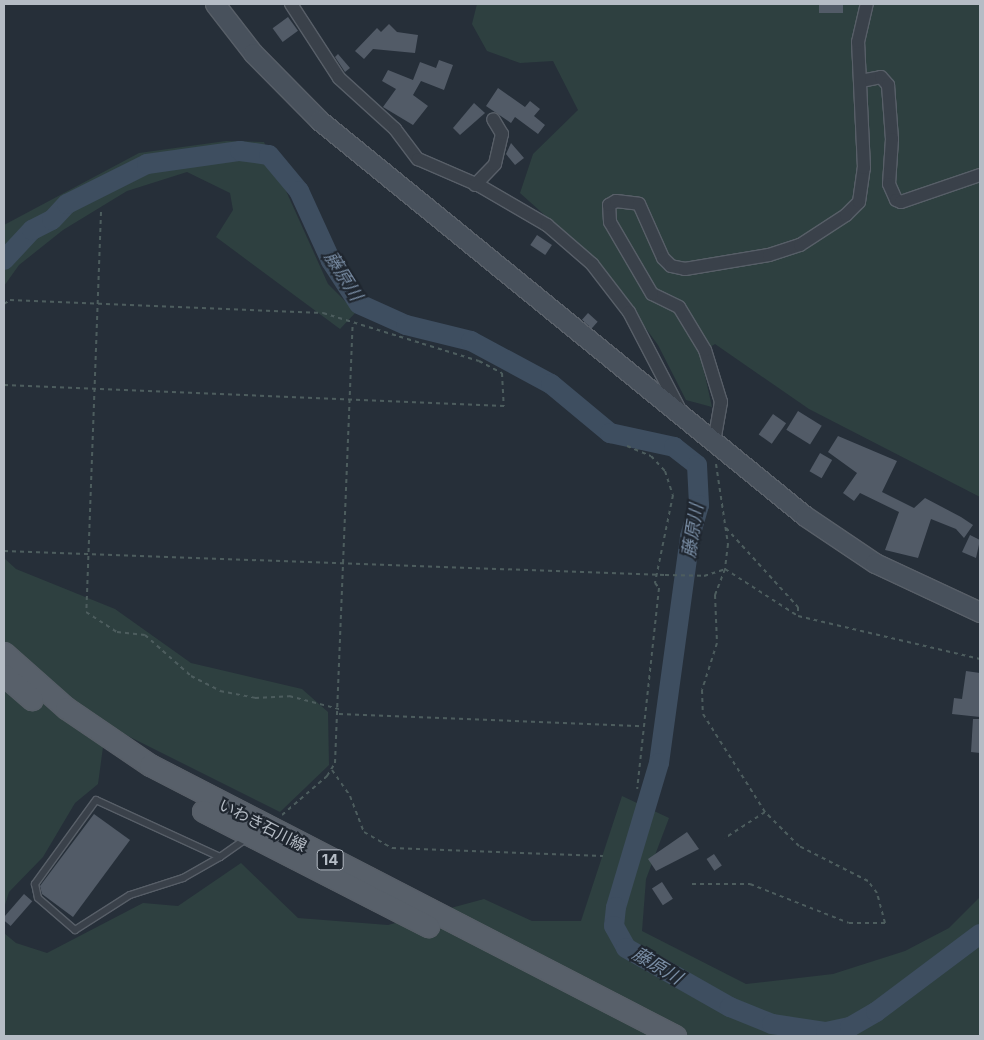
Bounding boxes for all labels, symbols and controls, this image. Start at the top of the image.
water label: 藤原川 [320,247,366,305]
water label: 藤原川 [678,503,708,559]
street label: いわき石川線 [216,795,310,855]
road number: 14 [316,848,344,872]
water label: 藤原川 [628,943,686,989]

